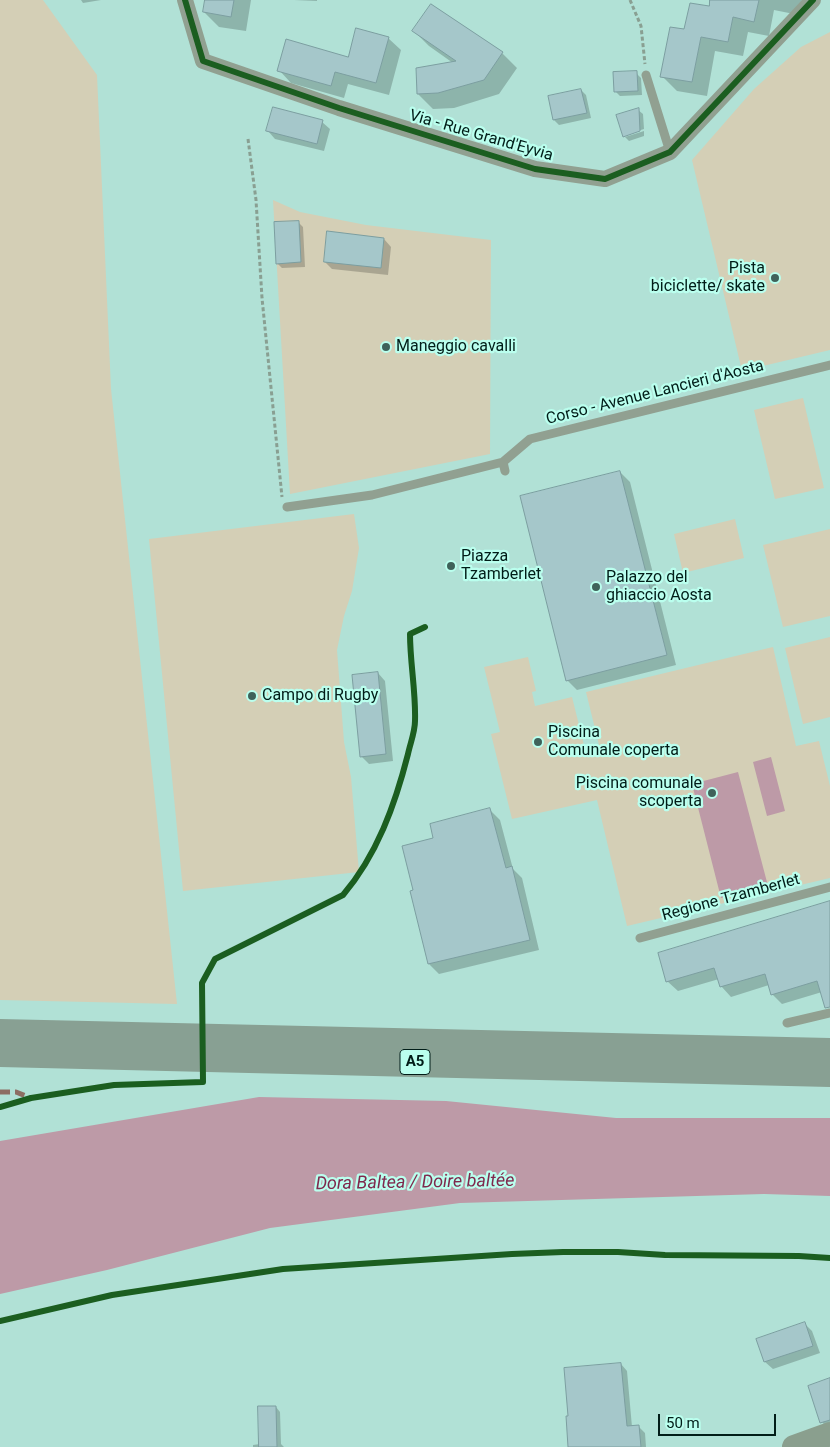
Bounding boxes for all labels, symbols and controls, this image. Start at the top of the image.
street label: Via - Rue Grand'Eyvia [407,106,555,166]
place label: Pista biciclette/ skate [651,259,765,297]
marker: Pista biciclette/ skate [769,272,781,284]
place label: Maneggio cavalli [396,337,516,357]
marker: Maneggio cavalli [380,341,392,353]
street label: Corso - Avenue Lancieri d'Aosta [544,357,766,429]
place label: Piazza Tzamberlet [461,547,541,585]
marker: Piazza Tzamberlet [445,560,457,572]
place label: Palazzo del ghiaccio Aosta [606,568,712,606]
marker: Palazzo del ghiaccio Aosta [590,581,602,593]
place label: Campo di Rugby [262,686,378,706]
marker: Campo di Rugby [246,690,258,702]
place label: Piscina Comunale coperta [548,723,679,761]
marker: Piscina Comunale coperta [532,736,544,748]
place label: Piscina comunale scoperta [576,774,702,812]
marker: Piscina comunale scoperta [706,787,718,799]
street label: Regione Tzamberlet [660,870,802,926]
road number: A5 [400,1050,430,1074]
water label: Dora Baltea / Doire baltée [315,1170,515,1196]
scale bar [660,1404,778,1436]
text: 50 m [666,1414,700,1432]

